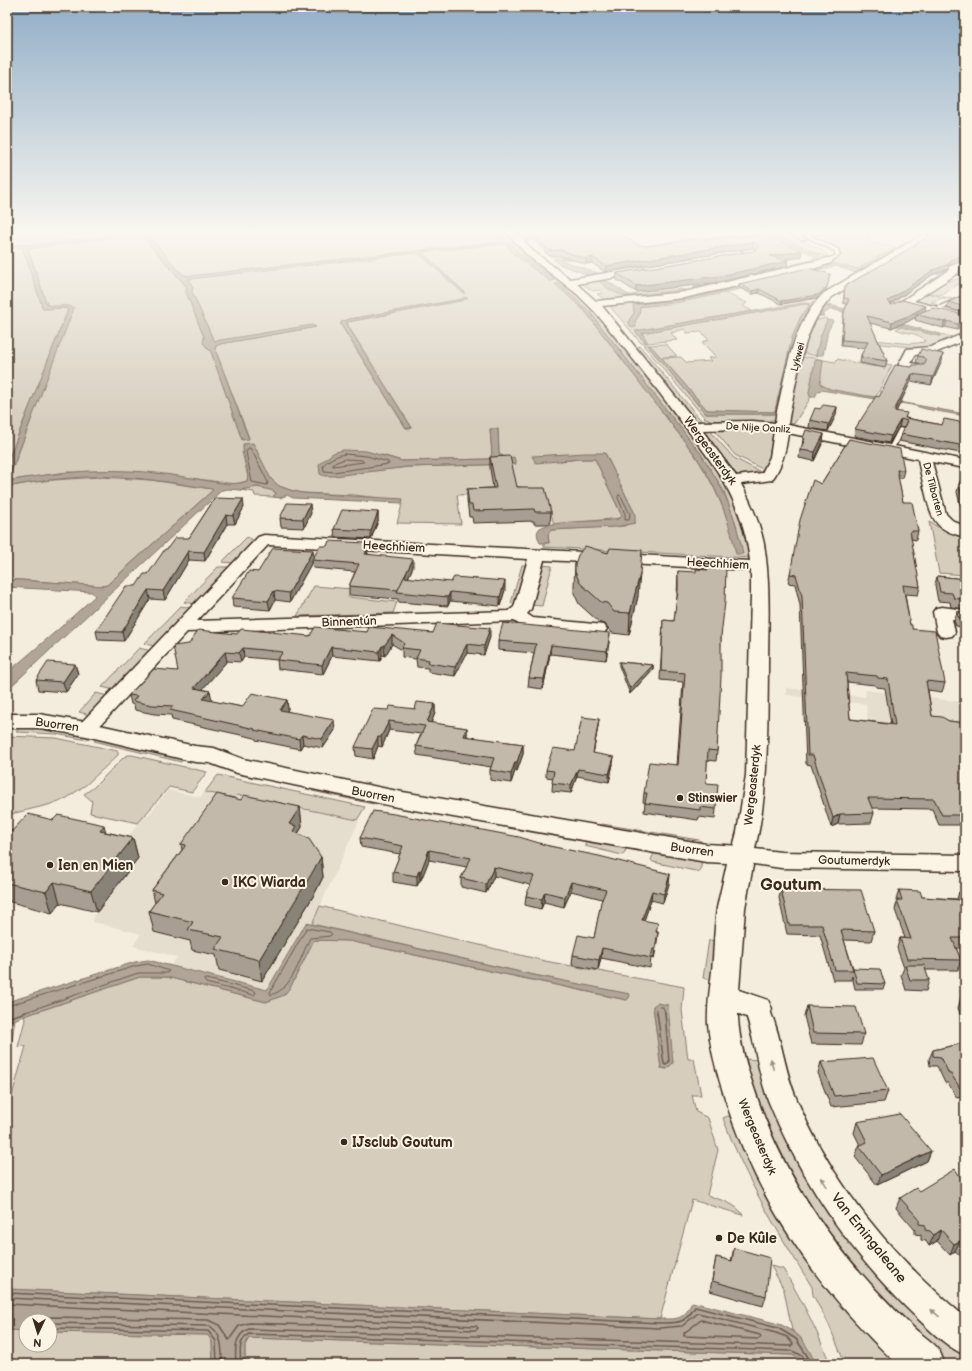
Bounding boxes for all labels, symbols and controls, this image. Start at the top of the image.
street label: Lykwei [789,341,807,373]
street label: Wergeasterdyk [680,414,740,488]
street label: De Nije Oanliz [725,420,791,436]
street label: De Tilbarten [920,461,946,517]
street label: Heechhiem [362,538,426,556]
street label: Heechhiem [686,555,750,573]
street label: Binnentún [321,614,377,630]
street label: Buorren [34,715,80,736]
street label: Wergeasterdyk [741,744,765,826]
street label: Buorren [350,783,396,807]
place label: Stinswier [688,791,738,806]
marker: Stinswier [675,793,685,803]
street label: Buorren [669,840,715,861]
street label: Goutumerdyk [818,853,890,869]
place label: Ien en Mien [58,857,134,874]
marker: Ien en Mien [45,860,55,870]
place label: IKC Wiarda [233,874,306,891]
district label: Goutum [760,875,822,895]
marker: IKC Wiarda [220,877,230,887]
one-way arrow [769,1058,775,1070]
street label: Wergeasterdyk [734,1097,780,1177]
place label: IJsclub Goutum [352,1134,453,1151]
marker: IJsclub Goutum [339,1137,349,1147]
one-way arrow [821,1176,828,1188]
street label: Van Emingaleane [828,1190,910,1286]
place label: De Kûle [727,1230,777,1247]
marker: De Kûle [714,1233,724,1243]
one-way arrow [930,1309,941,1318]
north arrow [18,1313,58,1353]
text: N [33,1336,42,1349]

